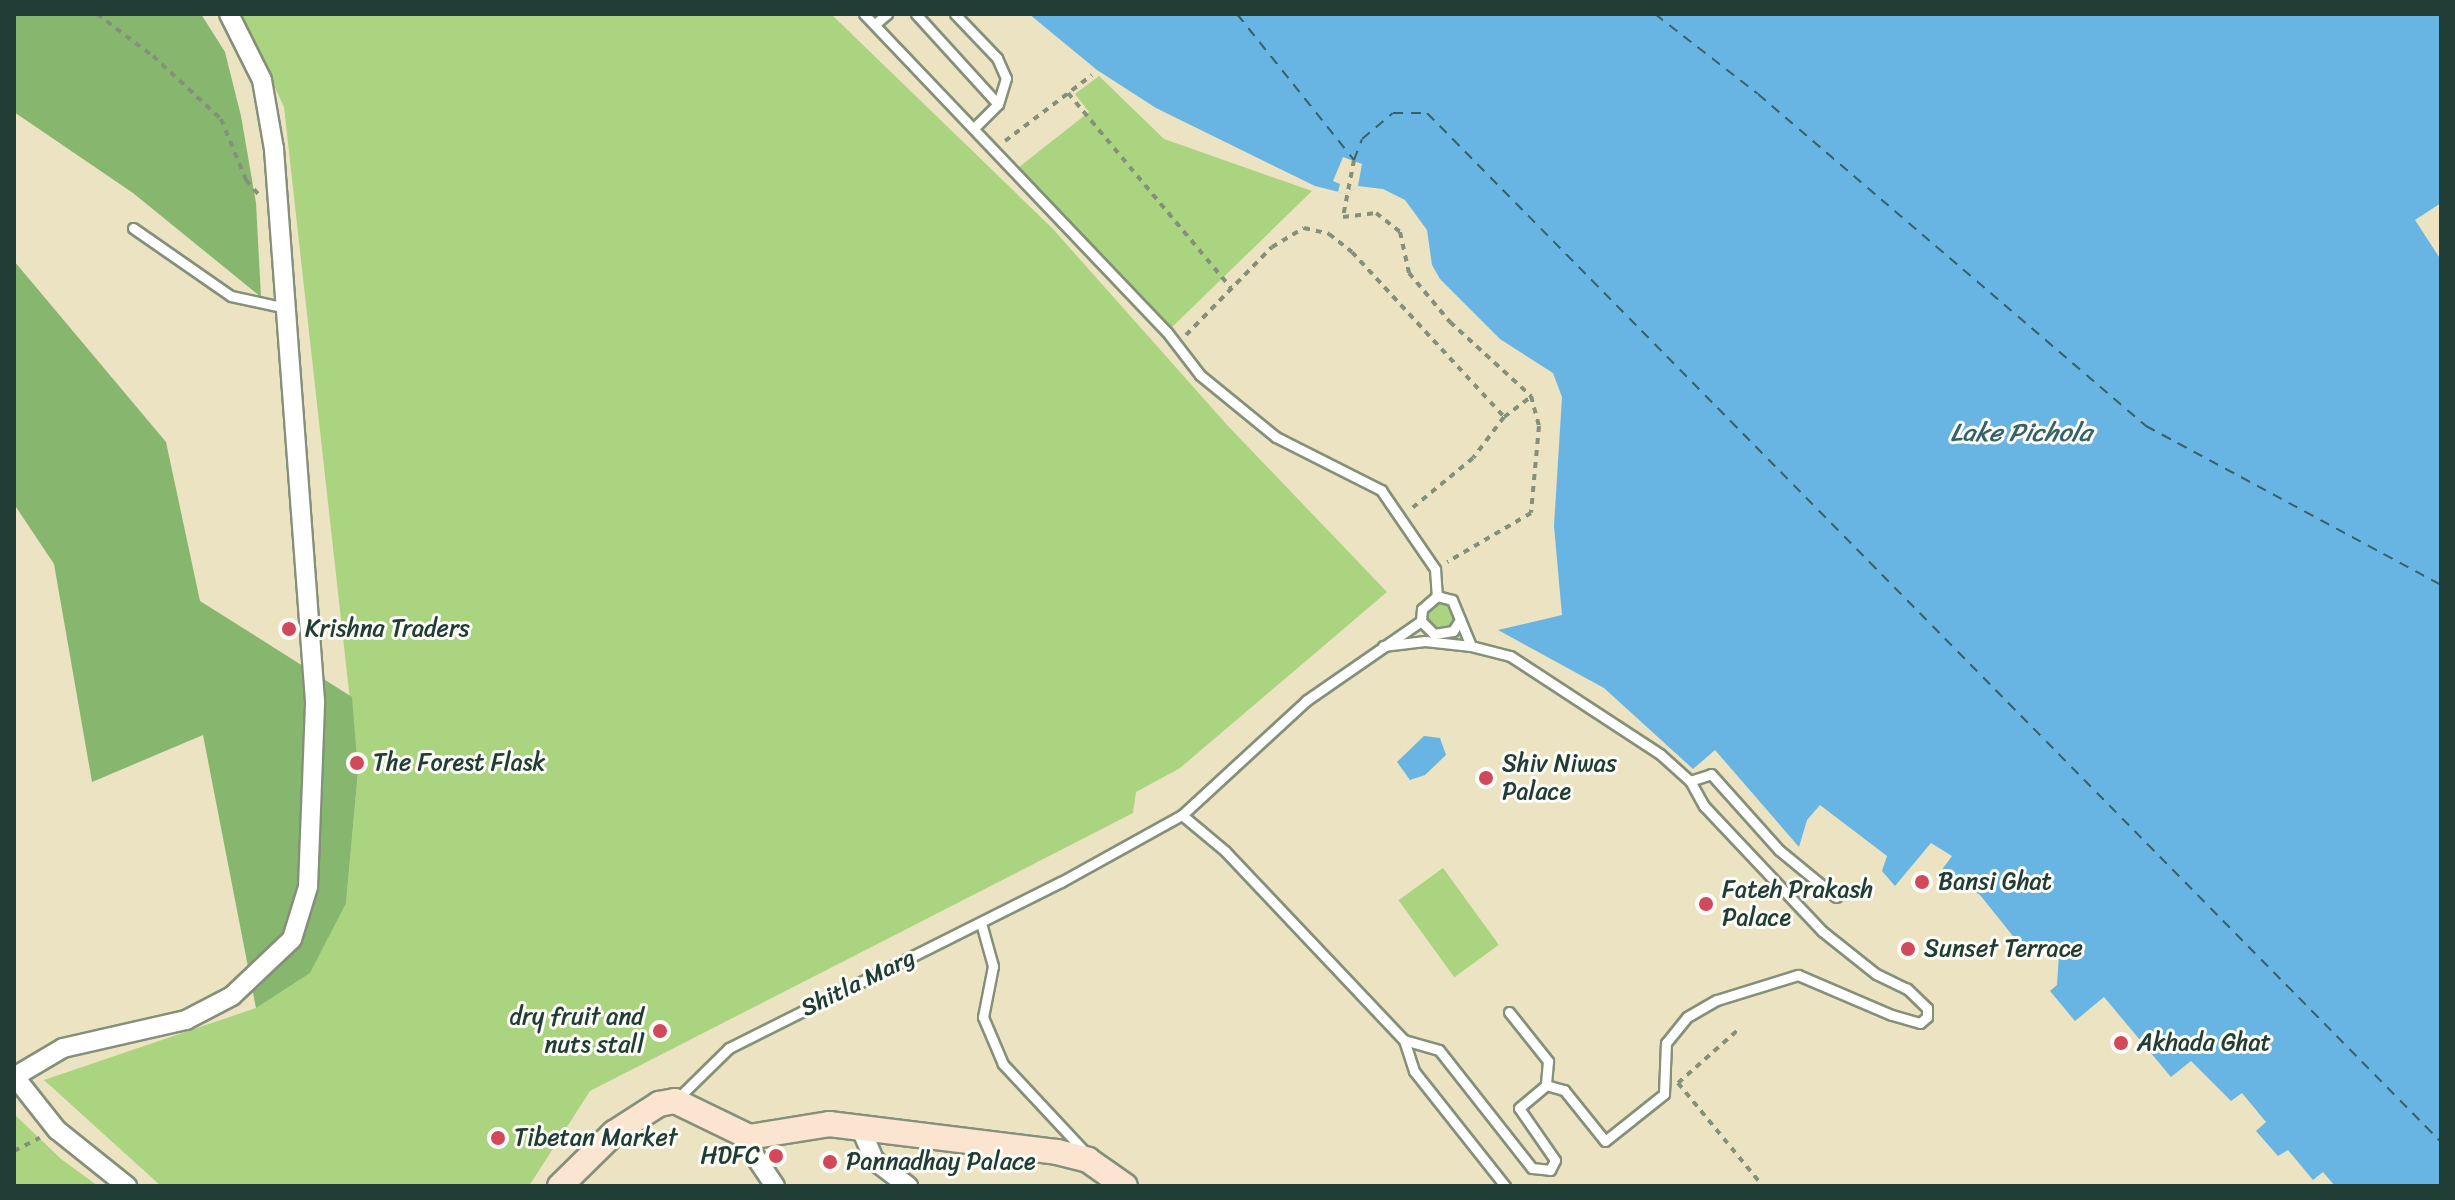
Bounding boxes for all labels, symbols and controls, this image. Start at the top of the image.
water label: Lake Pichola [1950,417,2092,449]
place label: Krishna Traders [305,615,470,643]
marker: Krishna Traders [280,620,298,638]
place label: The Forest Flask [373,749,548,777]
place label: Shiv Niwas Palace [1502,750,1617,806]
marker: The Forest Flask [348,754,366,772]
marker: Shiv Niwas Palace [1477,769,1495,787]
place label: Bansi Ghat [1938,868,2052,896]
marker: Bansi Ghat [1913,873,1931,891]
place label: Fateh Prakash Palace [1722,876,1872,932]
marker: Fateh Prakash Palace [1697,895,1715,913]
place label: Sunset Terrace [1924,935,2083,963]
marker: Sunset Terrace [1899,940,1917,958]
street label: Shitla Marg [796,943,920,1023]
place label: dry fruit and nuts stall [509,1003,644,1059]
marker: dry fruit and nuts stall [651,1022,669,1040]
place label: Akhada Ghat [2137,1029,2271,1057]
marker: Akhada Ghat [2112,1034,2130,1052]
place label: Tibetan Market [514,1124,678,1152]
marker: Tibetan Market [489,1129,507,1147]
place label: HDFC [701,1142,760,1170]
marker: HDFC [767,1147,785,1165]
place label: Pannadhay Palace [846,1148,1036,1176]
marker: Pannadhay Palace [821,1153,839,1171]

